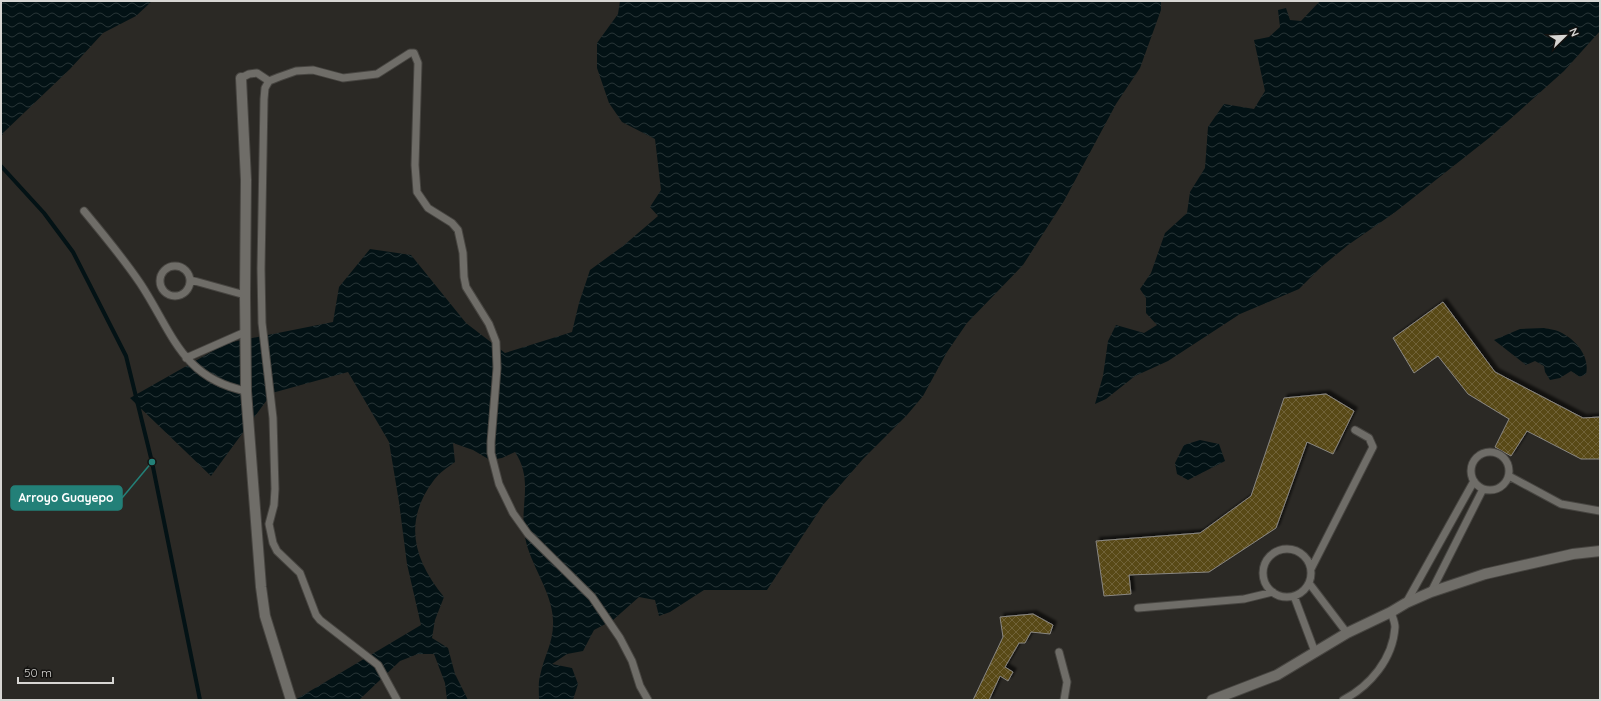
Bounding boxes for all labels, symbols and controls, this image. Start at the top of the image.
north arrow [1545,16,1585,56]
text: N [1566,26,1582,39]
callout: Arroyo Guayepo [11,486,122,510]
text: Arroyo Guayepo [18,490,114,505]
scale bar [18,659,113,685]
text: 50 m [24,665,52,680]

